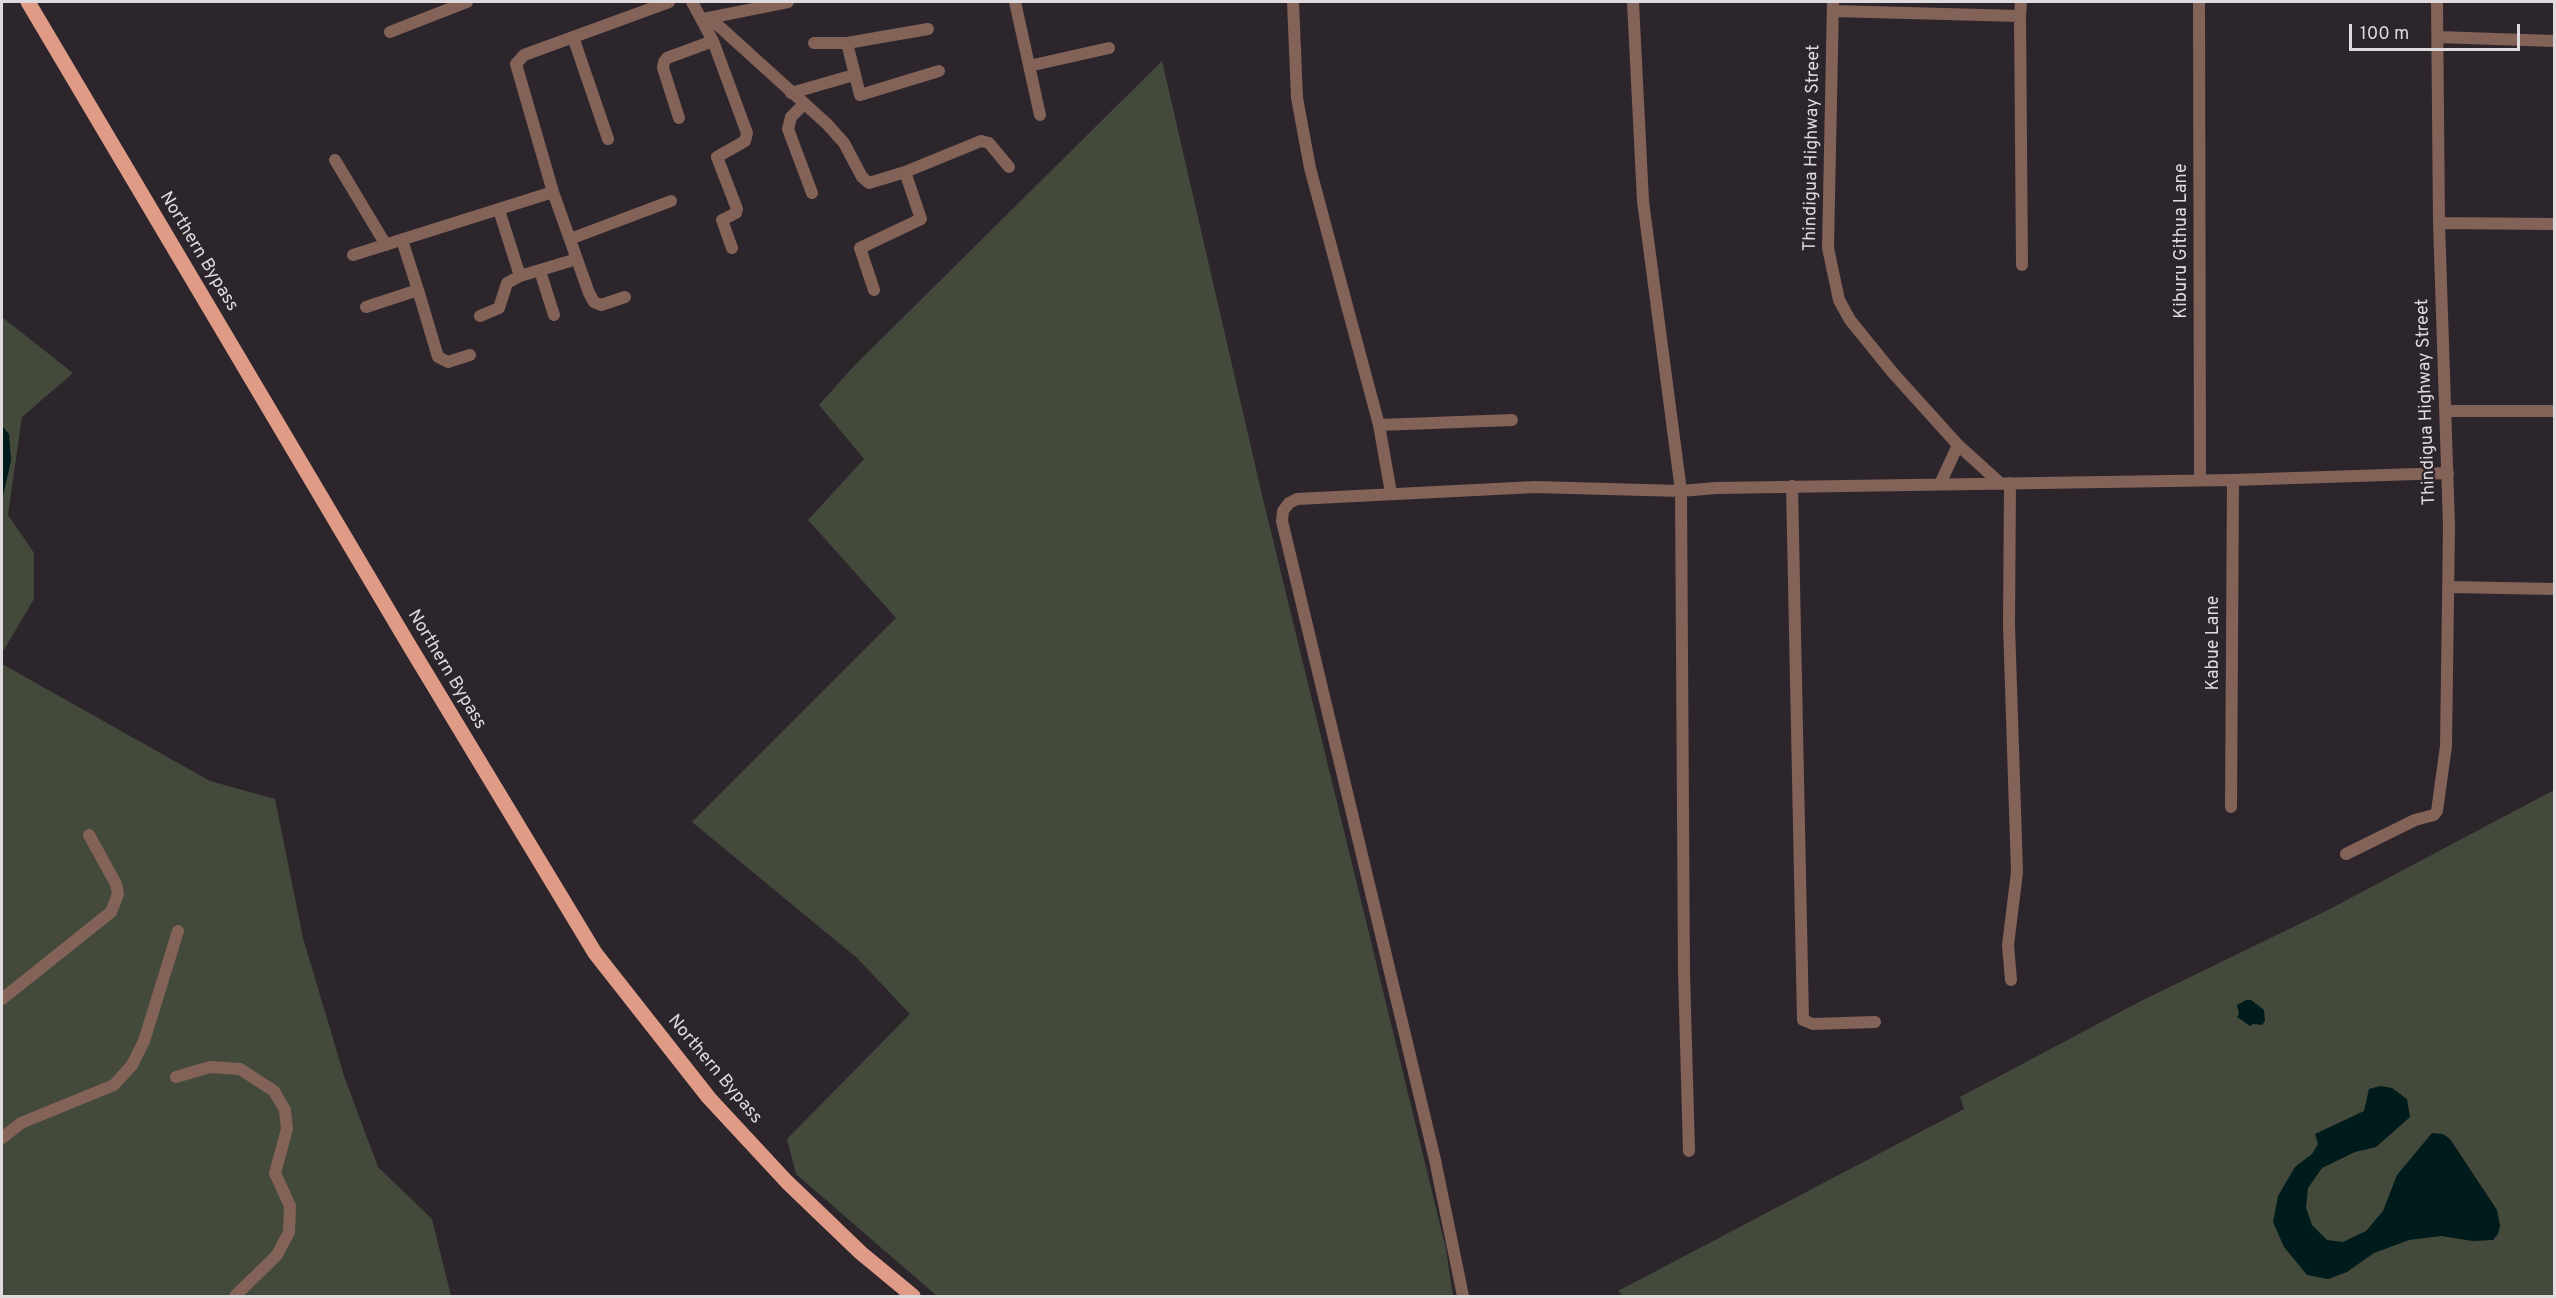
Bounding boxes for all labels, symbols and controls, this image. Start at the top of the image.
scale bar [2352,12,2523,50]
text: 100 m [2360,23,2409,46]
street label: Thindigua Highway Street [1800,44,1826,252]
street label: Kiburu Githua Lane [2171,163,2193,319]
street label: Northern Bypass [154,188,242,316]
street label: Thindigua Highway Street [2413,298,2441,506]
street label: Kabue Lane [2203,595,2225,691]
street label: Northern Bypass [402,606,490,734]
street label: Northern Bypass [662,1011,766,1129]

